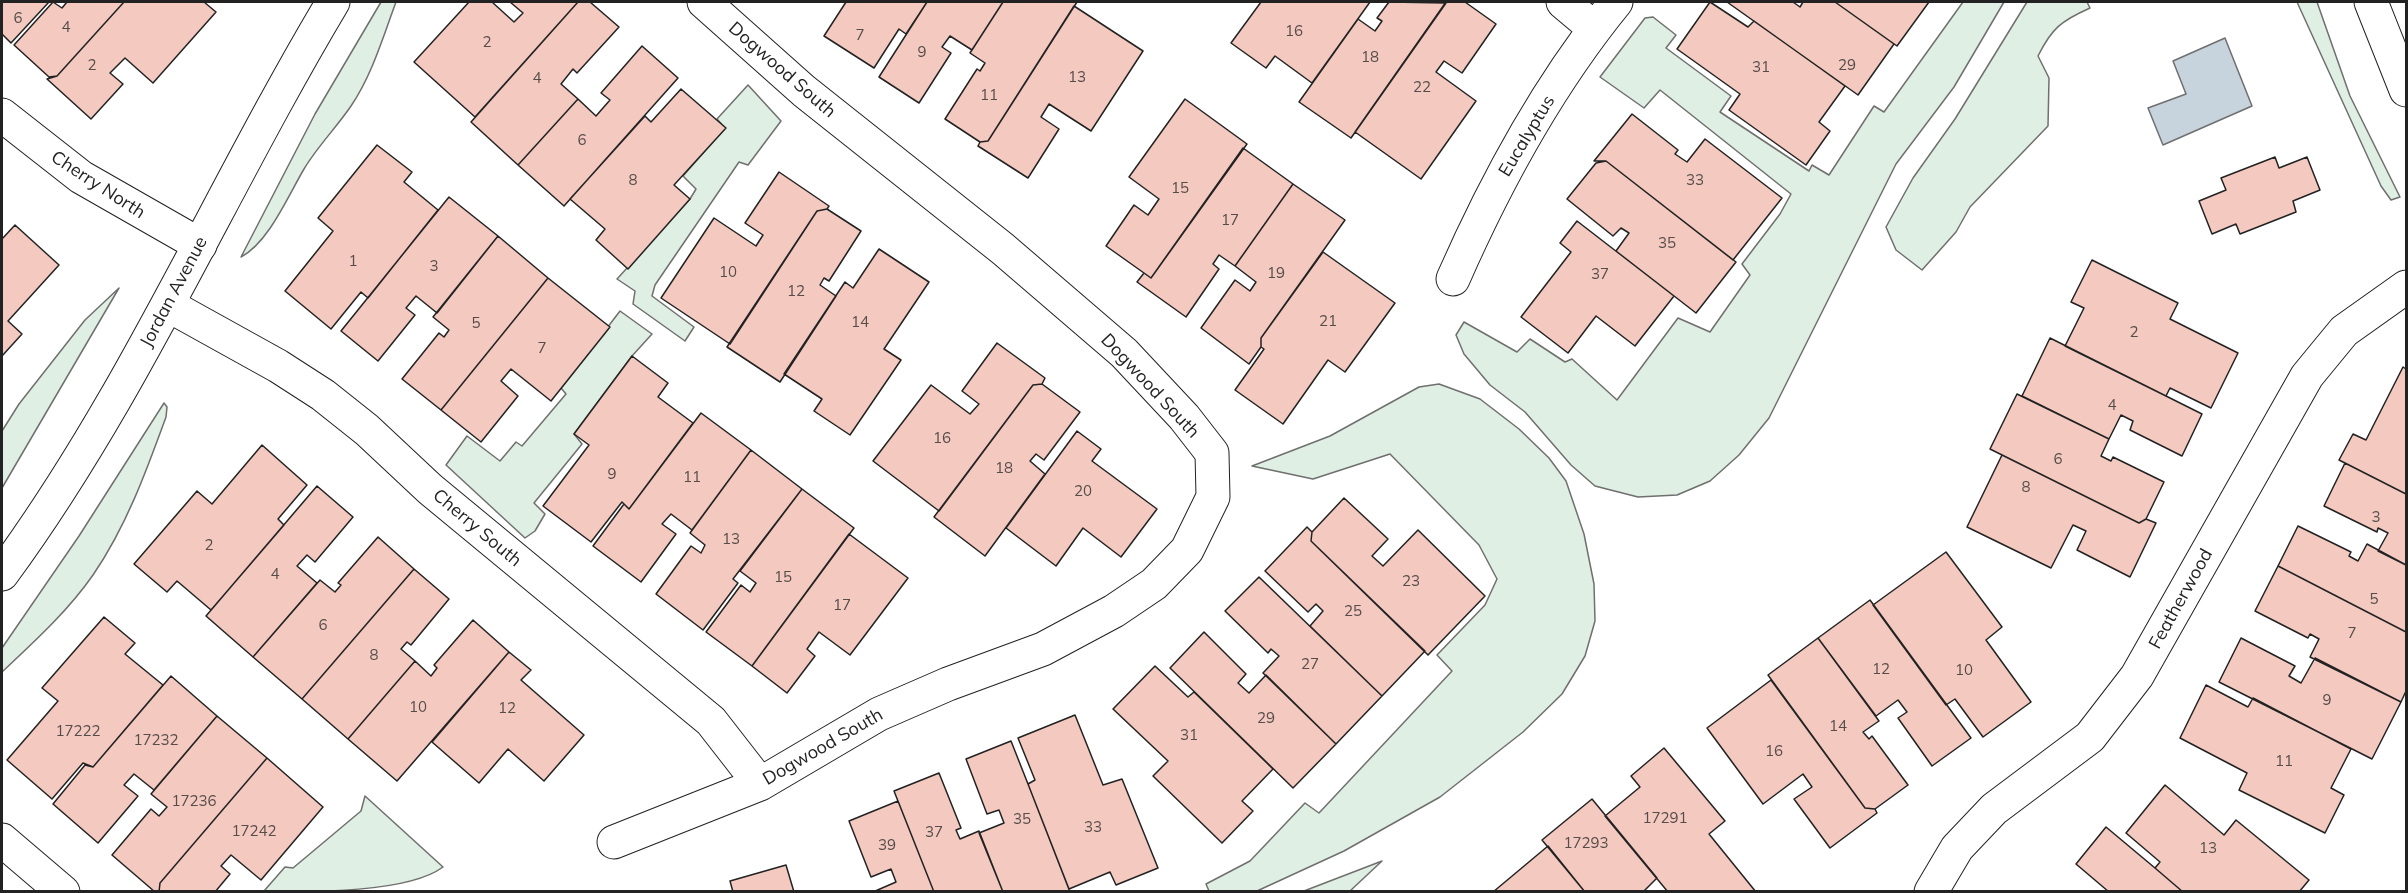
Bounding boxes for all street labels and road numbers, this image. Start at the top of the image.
street label: Dogwood South [724,18,840,122]
street label: Eucalyptus [1494,92,1560,180]
street label: Cherry North [47,147,149,223]
street label: Jordan Avenue [136,233,212,351]
street label: Dogwood South [1096,329,1204,443]
street label: Cherry South [428,485,526,571]
street label: Featherwood [2145,545,2217,653]
street label: Dogwood South [759,704,887,790]

